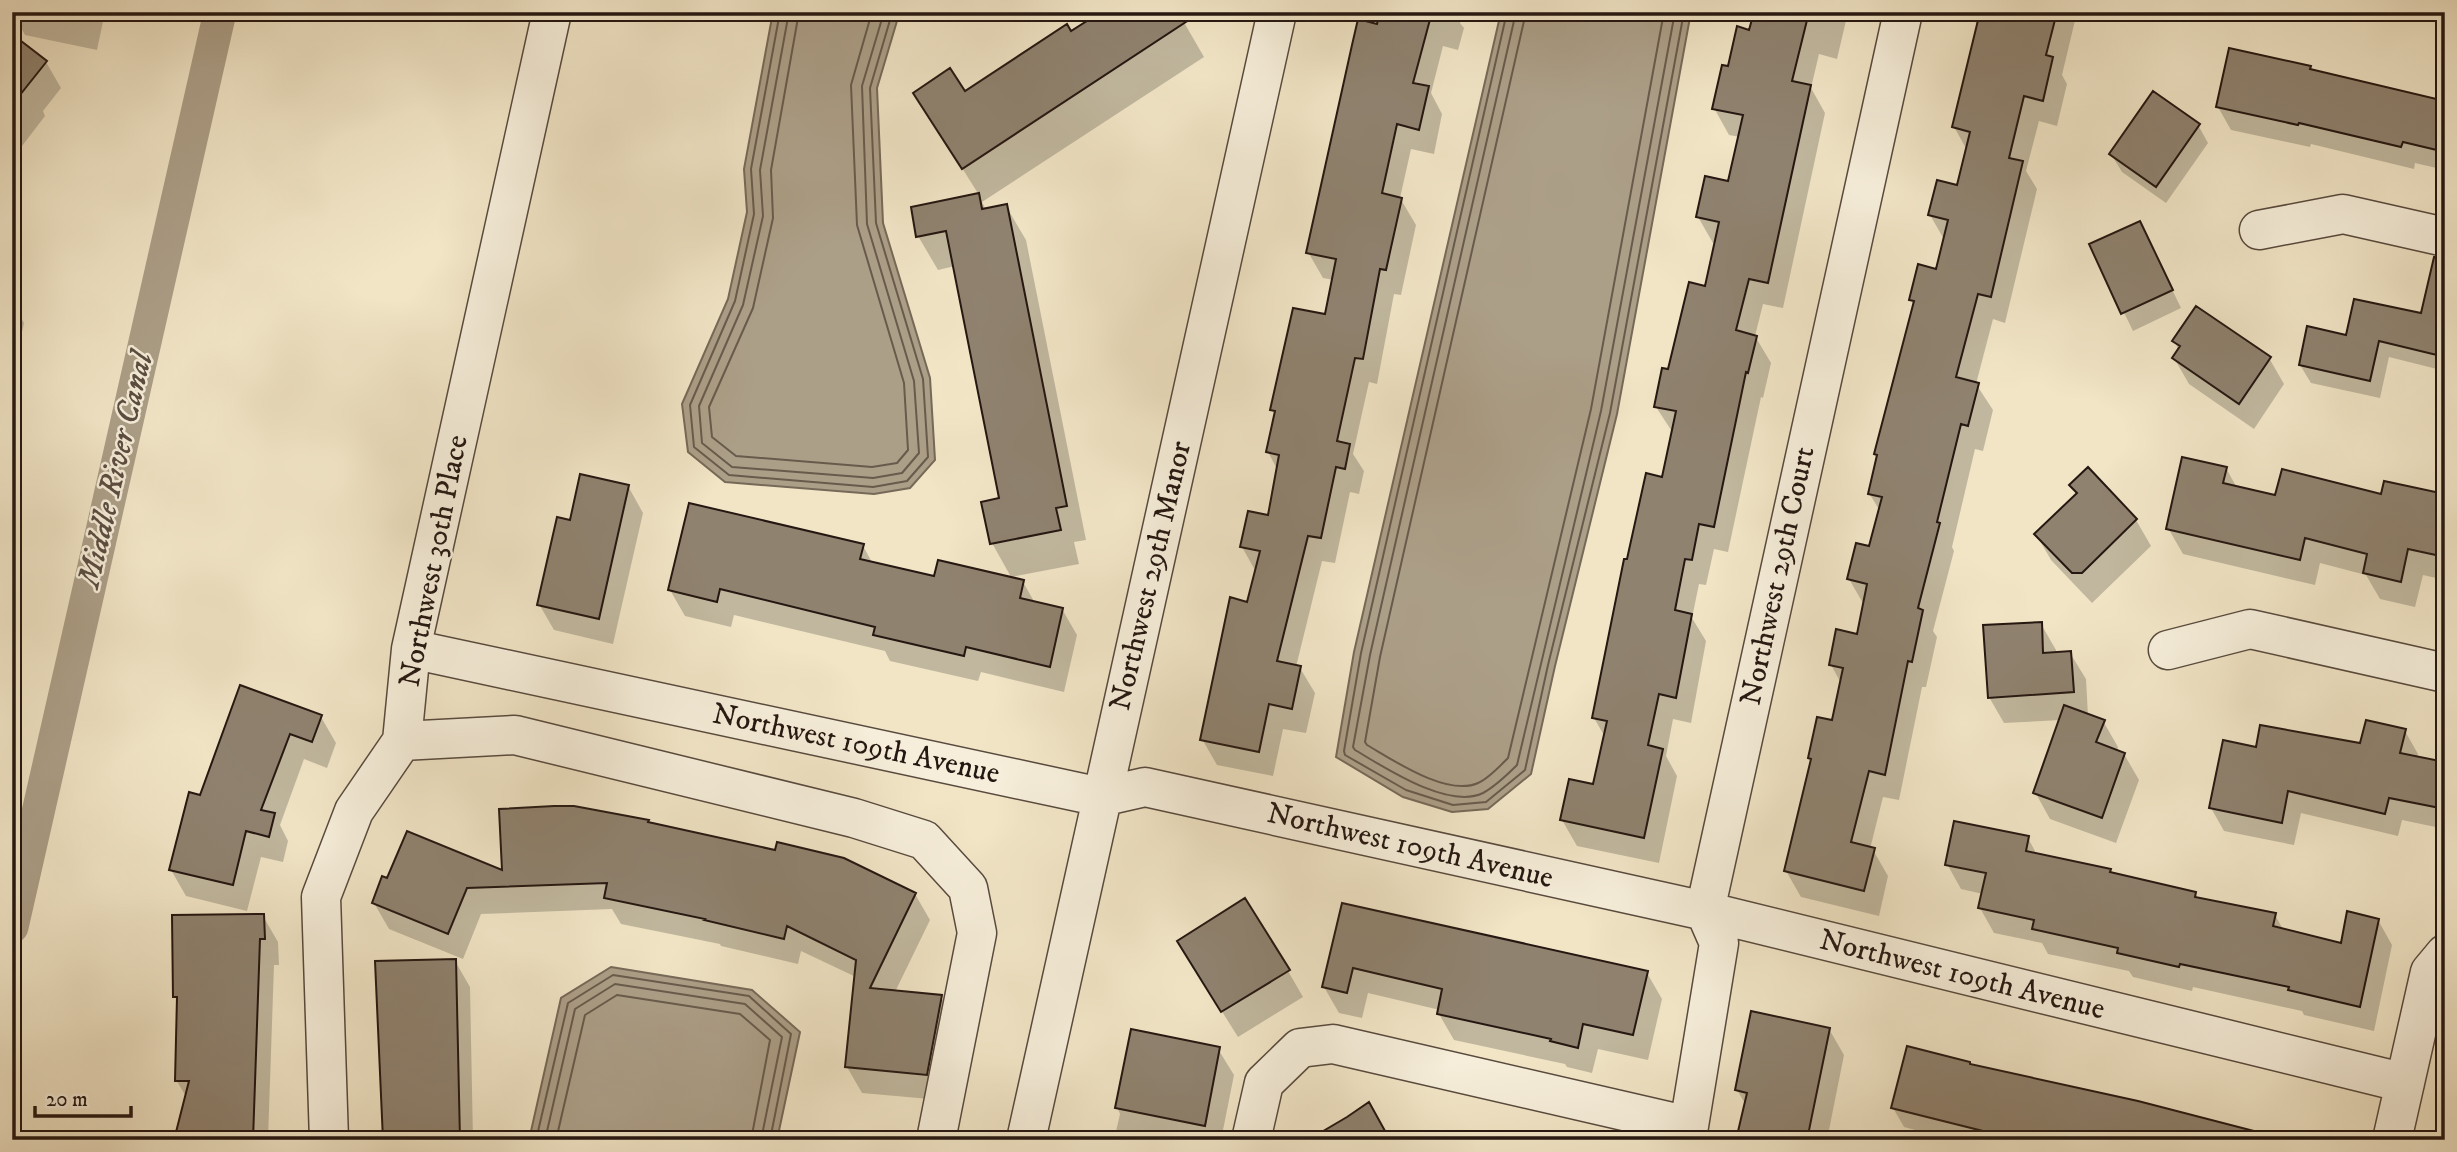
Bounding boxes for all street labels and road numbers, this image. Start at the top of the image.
street label: Northwest 30th Place [391,432,477,690]
street label: Northwest 29th Manor [1102,438,1200,714]
street label: Northwest 29th Court [1732,443,1824,709]
street label: Northwest 109th Avenue [709,695,1003,793]
street label: Northwest 109th Avenue [1263,795,1557,897]
street label: Northwest 109th Avenue [1816,922,2108,1028]

